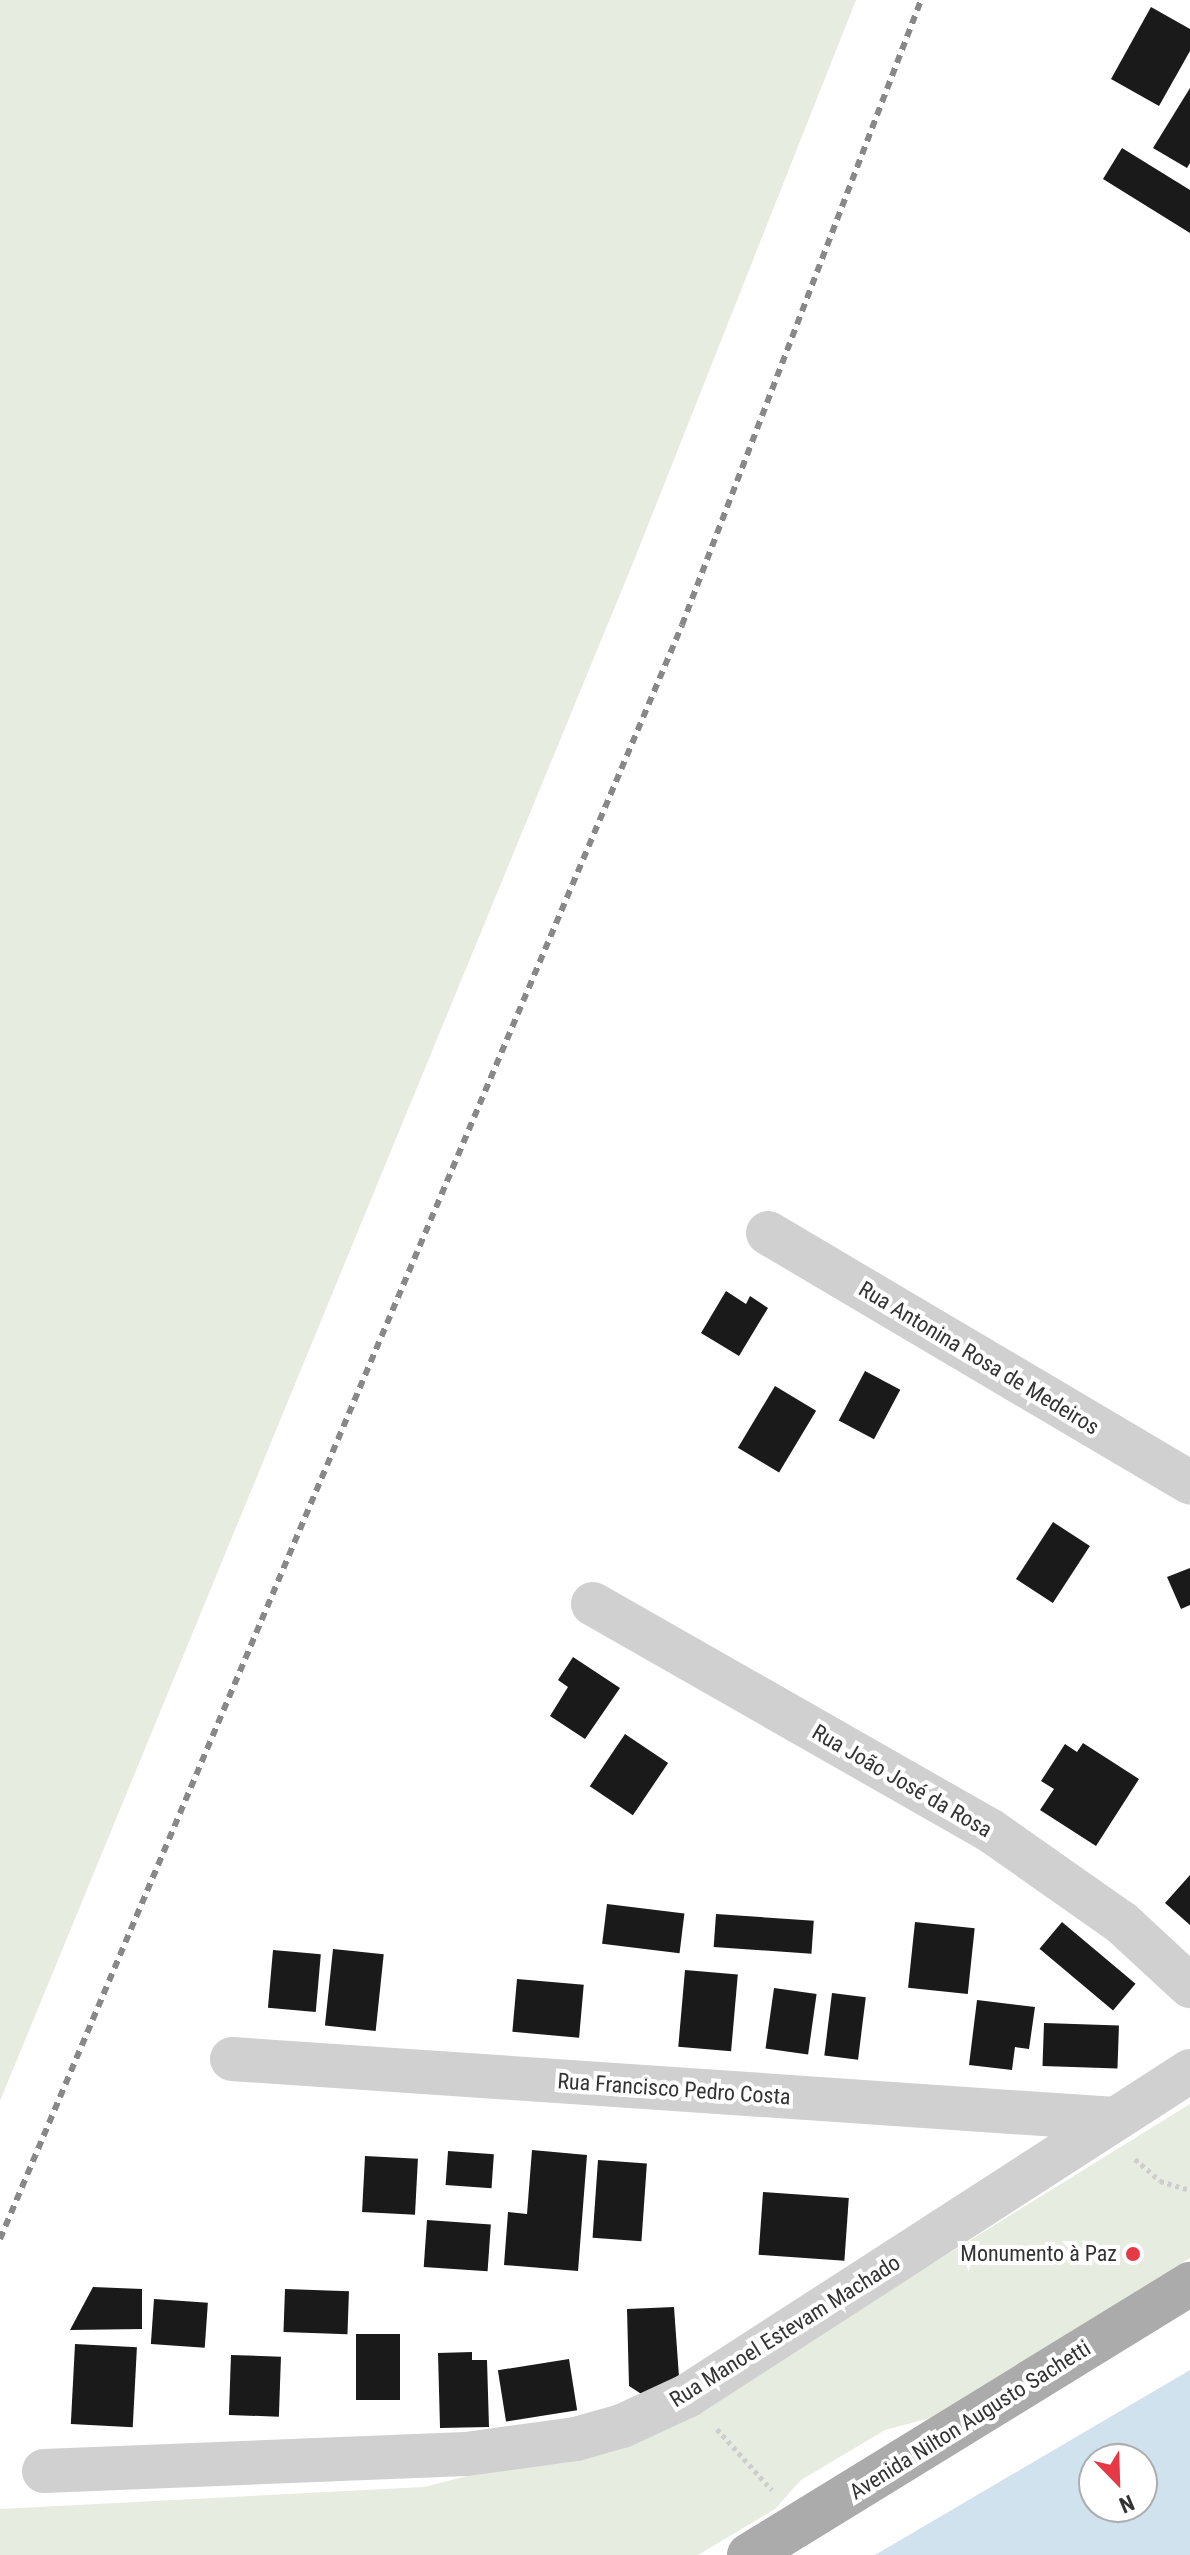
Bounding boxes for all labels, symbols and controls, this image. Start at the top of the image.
street label: Rua Antonina Rosa de Medeiros [854,1276,1104,1440]
street label: Rua João José da Rosa [807,1719,997,1843]
street label: Rua Francisco Pedro Costa [557,2068,791,2110]
place label: Monumento à Paz [960,2241,1117,2267]
marker: Monumento à Paz [1124,2245,1142,2263]
street label: Rua Manoel Estevam Machado [665,2249,905,2413]
street label: Avenida Nilton Augusto Sachetti [845,2335,1095,2505]
north arrow [1078,2443,1158,2523]
text: N [1116,2490,1138,2518]

